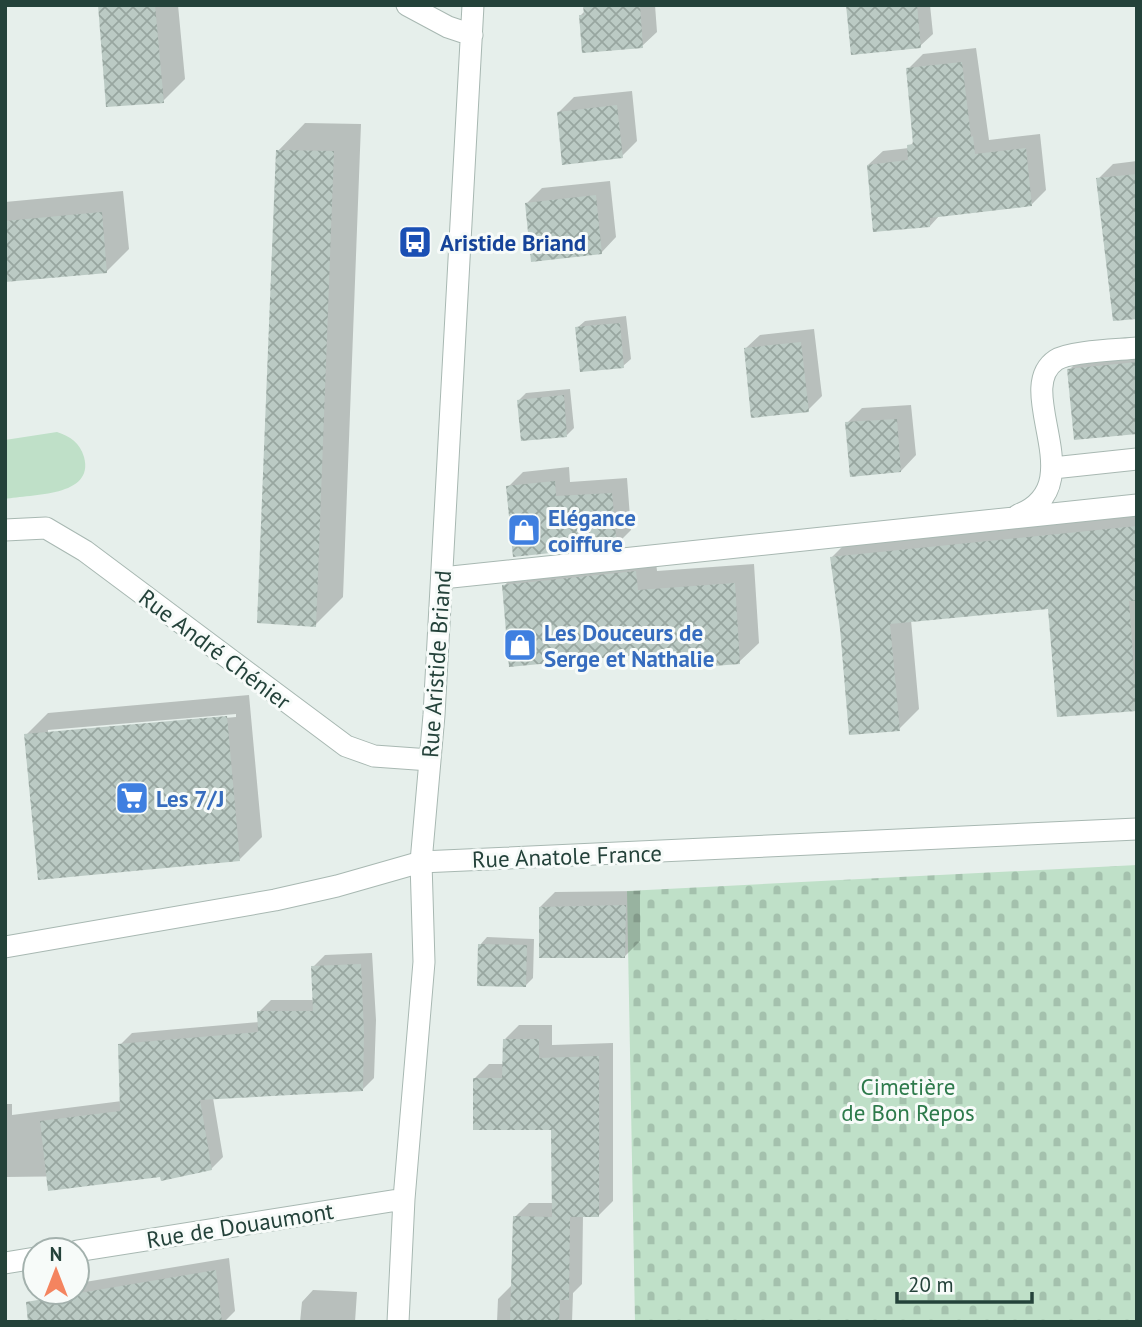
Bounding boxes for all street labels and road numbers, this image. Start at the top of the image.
street label: Rue Aristide Briand [415,569,457,759]
street label: Rue André Chénier [133,582,297,716]
street label: Rue Anatole France [472,838,662,874]
street label: Rue de Douaumont [144,1196,336,1254]

